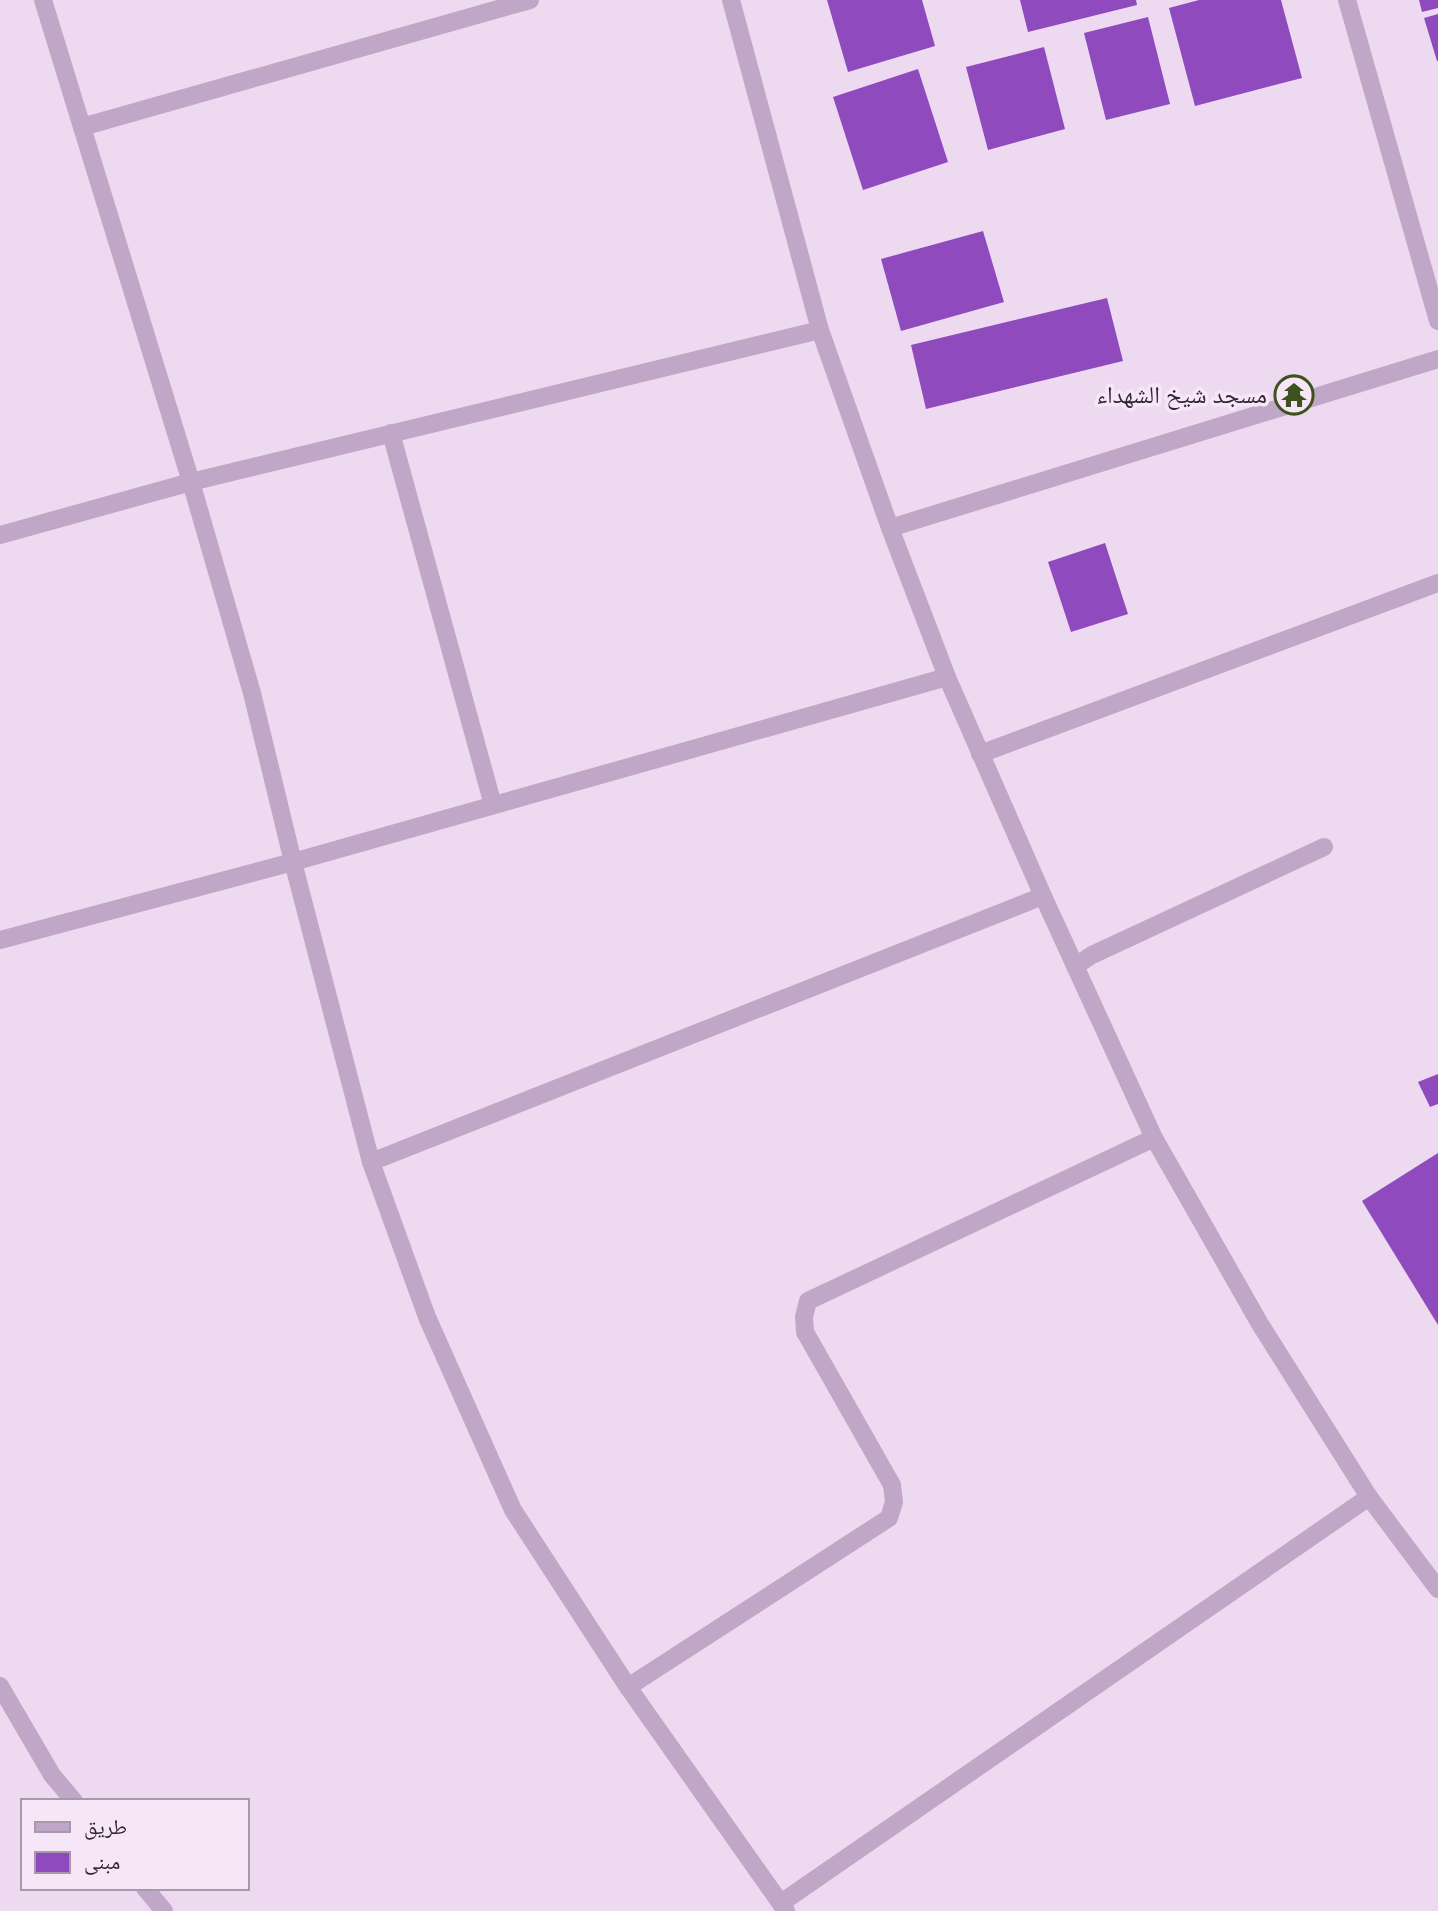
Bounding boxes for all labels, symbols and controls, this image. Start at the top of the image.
temple icon: مسجد شيخ الشهداء [1273,374,1315,416]
place label: مسجد شيخ الشهداء [1096,381,1267,410]
legend [21,1799,248,1890]
text: طريق [84,1815,127,1840]
text: مبنى [84,1850,120,1875]

